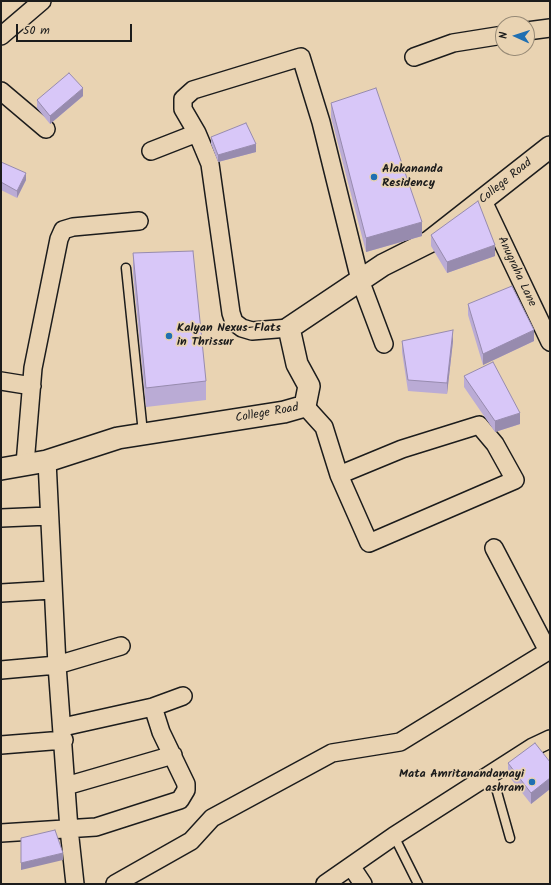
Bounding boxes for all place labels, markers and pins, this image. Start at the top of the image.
place label: Alakananda Residency [382,163,443,191]
marker: Alakananda Residency [369,172,379,182]
place label: Kalyan Nexus-Flats in Thrissur [177,322,281,350]
marker: Kalyan Nexus-Flats in Thrissur [164,331,174,341]
place label: Mata Amritanandamayi ashram [399,768,524,796]
marker: Mata Amritanandamayi ashram [527,777,537,787]

